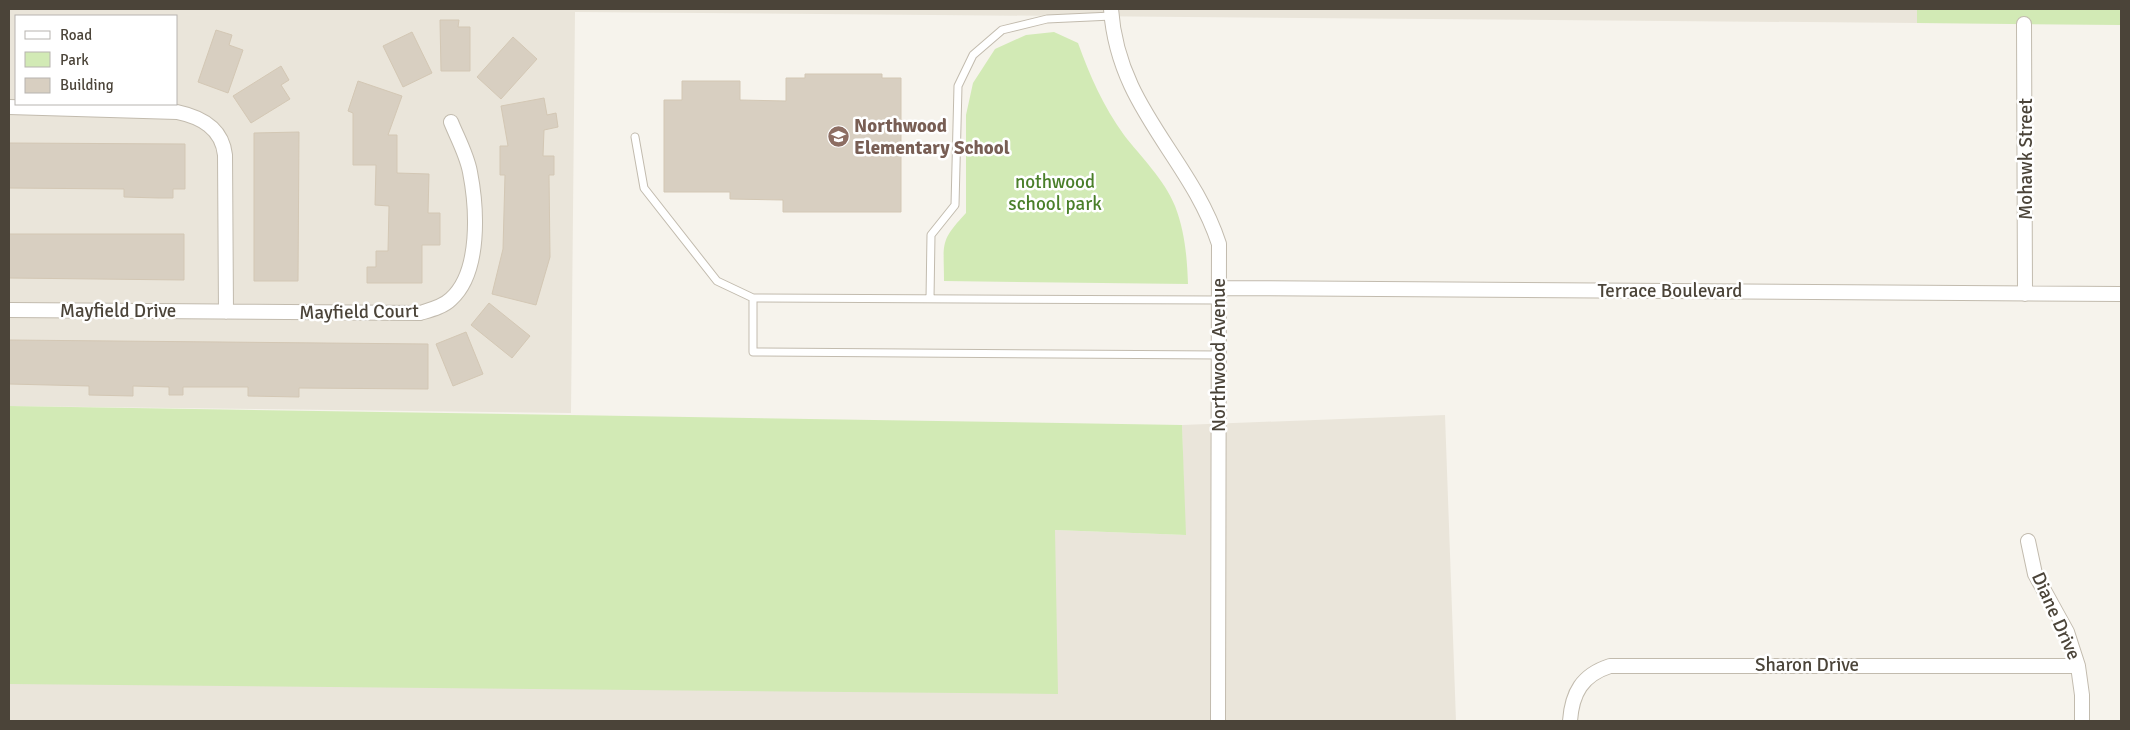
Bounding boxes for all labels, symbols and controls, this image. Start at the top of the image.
legend [15,15,178,105]
text: Road [60,26,92,44]
text: Park [60,51,89,69]
text: Building [60,76,114,94]
street label: Mohawk Street [2014,98,2038,220]
place label: Northwood Elementary School [854,114,1010,160]
school or university icon: Northwood Elementary School [826,125,850,149]
park label: nothwood school park [1008,170,1102,216]
street label: Northwood Avenue [1207,278,1231,432]
street label: Terrace Boulevard [1598,279,1742,303]
street label: Mayfield Drive [60,299,176,323]
street label: Mayfield Court [299,299,419,325]
street label: Diane Drive [2026,568,2086,664]
street label: Sharon Drive [1755,653,1859,677]

